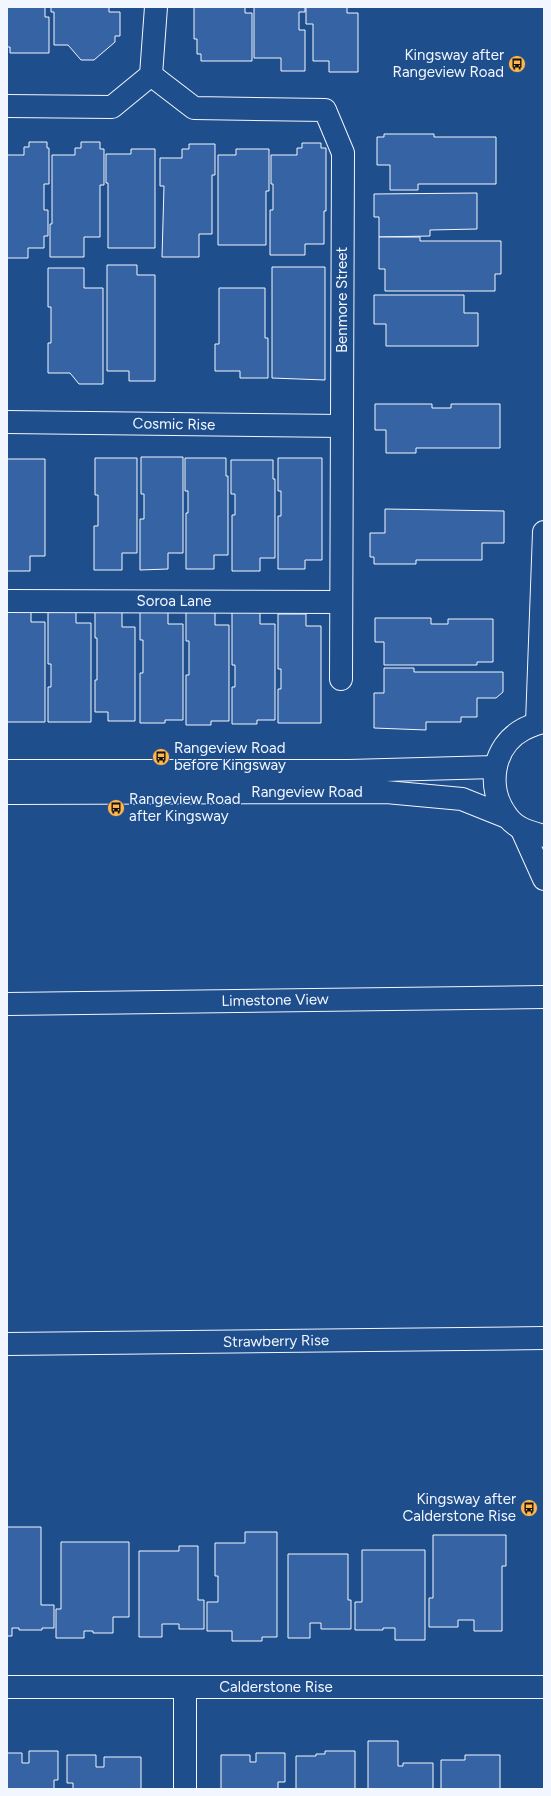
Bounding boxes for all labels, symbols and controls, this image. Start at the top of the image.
place label: Kingsway after Rangeview Road [393,46,504,81]
bus stop icon: Kingsway after Rangeview Road [507,54,527,74]
street label: Benmore Street [333,247,351,353]
street label: Cosmic Rise [133,414,215,434]
street label: Soroa Lane [136,592,212,610]
place label: Rangeview Road before Kingsway [174,739,286,774]
bus stop icon: Rangeview Road before Kingsway [151,747,171,767]
street label: Rangeview Road [251,783,363,801]
place label: Rangeview Road after Kingsway [129,790,240,825]
bus stop icon: Rangeview Road after Kingsway [106,798,126,818]
street label: Limestone View [221,990,329,1010]
street label: Strawberry Rise [223,1331,329,1351]
place label: Kingsway after Calderstone Rise [403,1490,516,1525]
bus stop icon: Kingsway after Calderstone Rise [519,1498,539,1518]
street label: Calderstone Rise [219,1678,333,1696]

